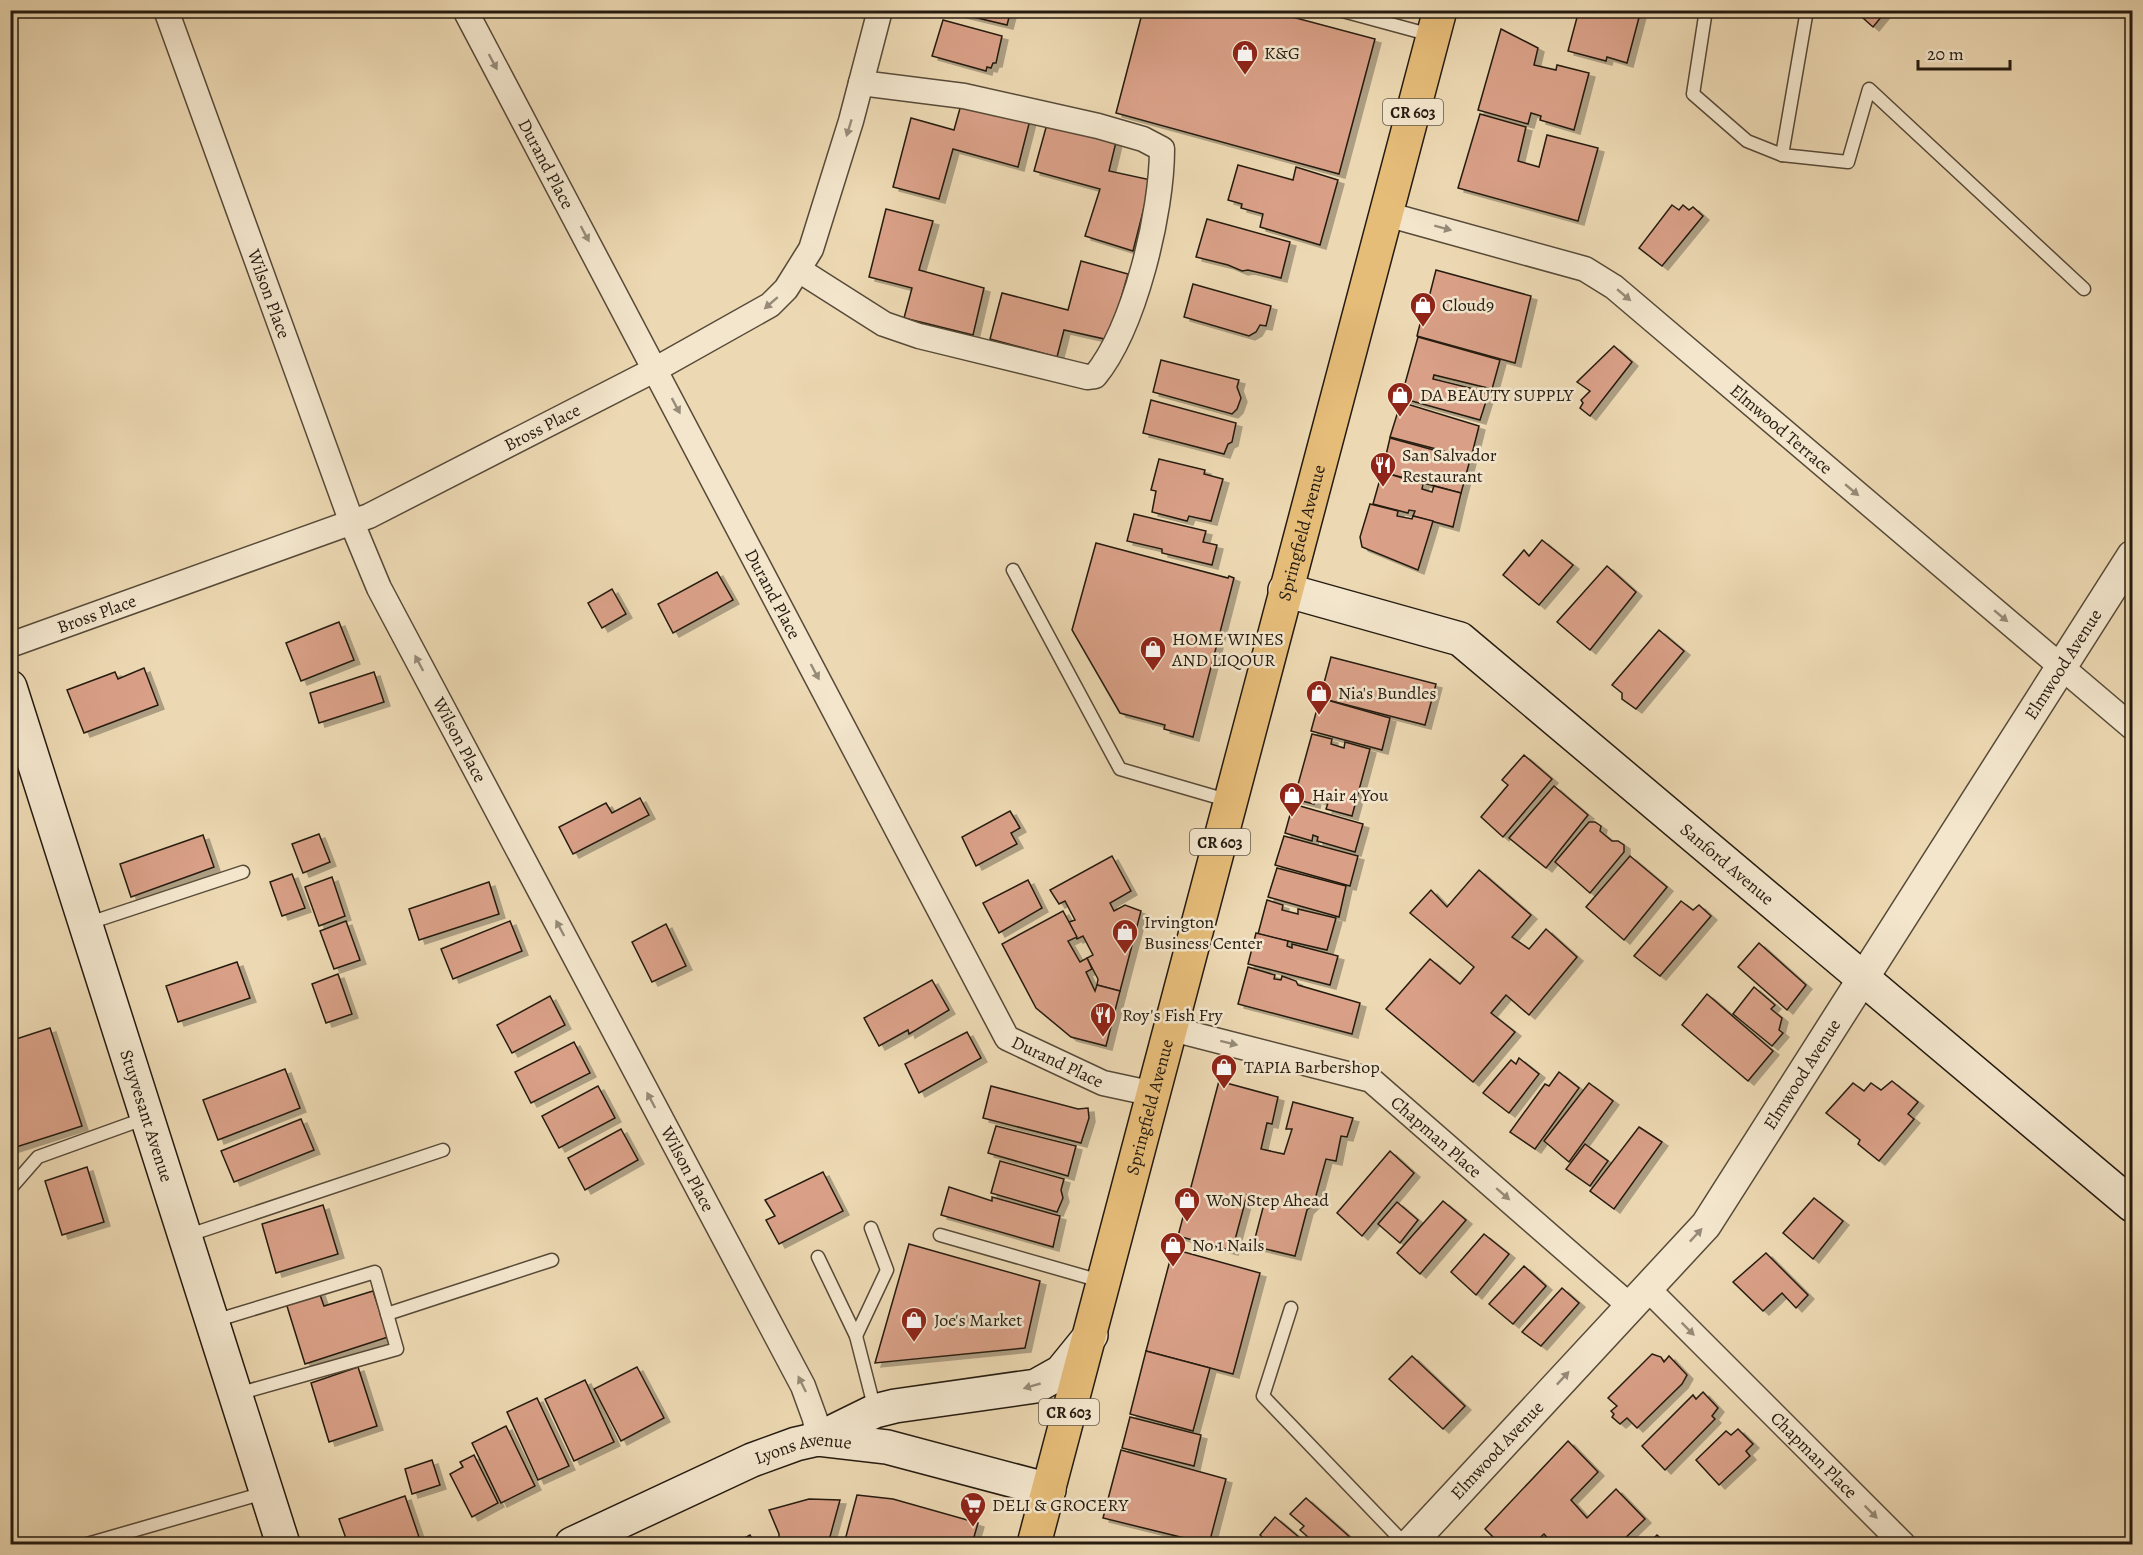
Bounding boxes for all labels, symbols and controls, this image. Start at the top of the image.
scale bar [1918,33,2010,71]
shop icon: K&G [1230,38,1260,76]
place label: K&G [1264,41,1300,65]
text: 20 m [1927,42,1964,66]
one-way arrow [488,54,498,71]
road number: CR 603 [1383,99,1443,125]
street label: Durand Place [512,115,580,213]
one-way arrow [844,119,853,137]
one-way arrow [1434,224,1452,233]
one-way arrow [580,226,590,243]
street label: Wilson Place [241,245,296,342]
one-way arrow [1616,289,1632,302]
shop icon: Cloud9 [1408,290,1438,328]
place label: Cloud9 [1442,293,1494,317]
one-way arrow [764,296,779,309]
street label: Elmwood Terrace [1725,379,1838,479]
shop icon: DA BEAUTY SUPPLY [1385,380,1415,418]
place label: DA BEAUTY SUPPLY [1420,383,1575,407]
street label: Bross Place [500,398,584,457]
one-way arrow [671,398,681,415]
place label: San Salvador Restaurant [1402,443,1497,488]
restaurant icon: San Salvador Restaurant [1368,450,1398,488]
street label: Springfield Avenue [1272,462,1331,603]
one-way arrow [1844,483,1860,496]
street label: Durand Place [739,545,806,643]
street label: Bross Place [54,589,139,639]
street label: Elmwood Avenue [2019,604,2107,724]
one-way arrow [1993,609,2008,622]
place label: HOME WINES AND LIQOUR [1171,627,1284,672]
shop icon: HOME WINES AND LIQOUR [1138,634,1168,672]
one-way arrow [414,654,424,671]
one-way arrow [810,663,820,681]
shop icon: Nia's Bundles [1304,678,1334,716]
place label: Nia's Bundles [1338,681,1436,705]
street label: Wilson Place [427,692,492,787]
shop icon: Hair 4 You [1277,780,1307,818]
place label: Hair 4 You [1312,783,1389,807]
street label: Sanford Avenue [1675,818,1779,910]
road number: CR 603 [1190,829,1250,855]
place label: Irvington Business Center [1144,910,1263,955]
shop icon: Irvington Business Center [1110,917,1140,955]
one-way arrow [555,919,565,936]
restaurant icon: Roy's Fish Fry [1088,1000,1118,1038]
place label: Roy's Fish Fry [1122,1003,1224,1027]
street label: Elmwood Avenue [1758,1014,1846,1134]
street label: Durand Place [1008,1030,1107,1094]
street label: Springfield Avenue [1120,1036,1179,1178]
one-way arrow [1220,1039,1238,1049]
street label: Stuyvesant Avenue [114,1046,179,1185]
shop icon: TAPIA Barbershop [1209,1052,1239,1090]
place label: TAPIA Barbershop [1244,1055,1380,1079]
street label: Chapman Place [1385,1090,1487,1183]
one-way arrow [646,1091,656,1108]
street label: Wilson Place [655,1121,720,1216]
shop icon: WoN Step Ahead [1172,1185,1202,1223]
one-way arrow [1495,1187,1510,1200]
place label: WoN Step Ahead [1205,1188,1329,1212]
one-way arrow [1689,1228,1703,1243]
shop icon: No 1 Nails [1158,1230,1188,1268]
place label: No 1 Nails [1192,1233,1265,1257]
shop icon: Joe's Market [899,1305,929,1343]
place label: Joe's Market [934,1308,1022,1332]
one-way arrow [1681,1322,1695,1336]
one-way arrow [1556,1372,1570,1386]
one-way arrow [797,1375,806,1392]
one-way arrow [1023,1381,1041,1391]
street label: Elmwood Avenue [1445,1395,1549,1505]
road number: CR 603 [1039,1399,1099,1425]
street label: Chapman Place [1765,1406,1863,1504]
street label: Lyons Avenue [751,1427,853,1470]
supermarket icon: DELI & GROCERY [958,1490,988,1528]
place label: DELI & GROCERY [992,1493,1129,1517]
one-way arrow [1863,1505,1878,1519]

